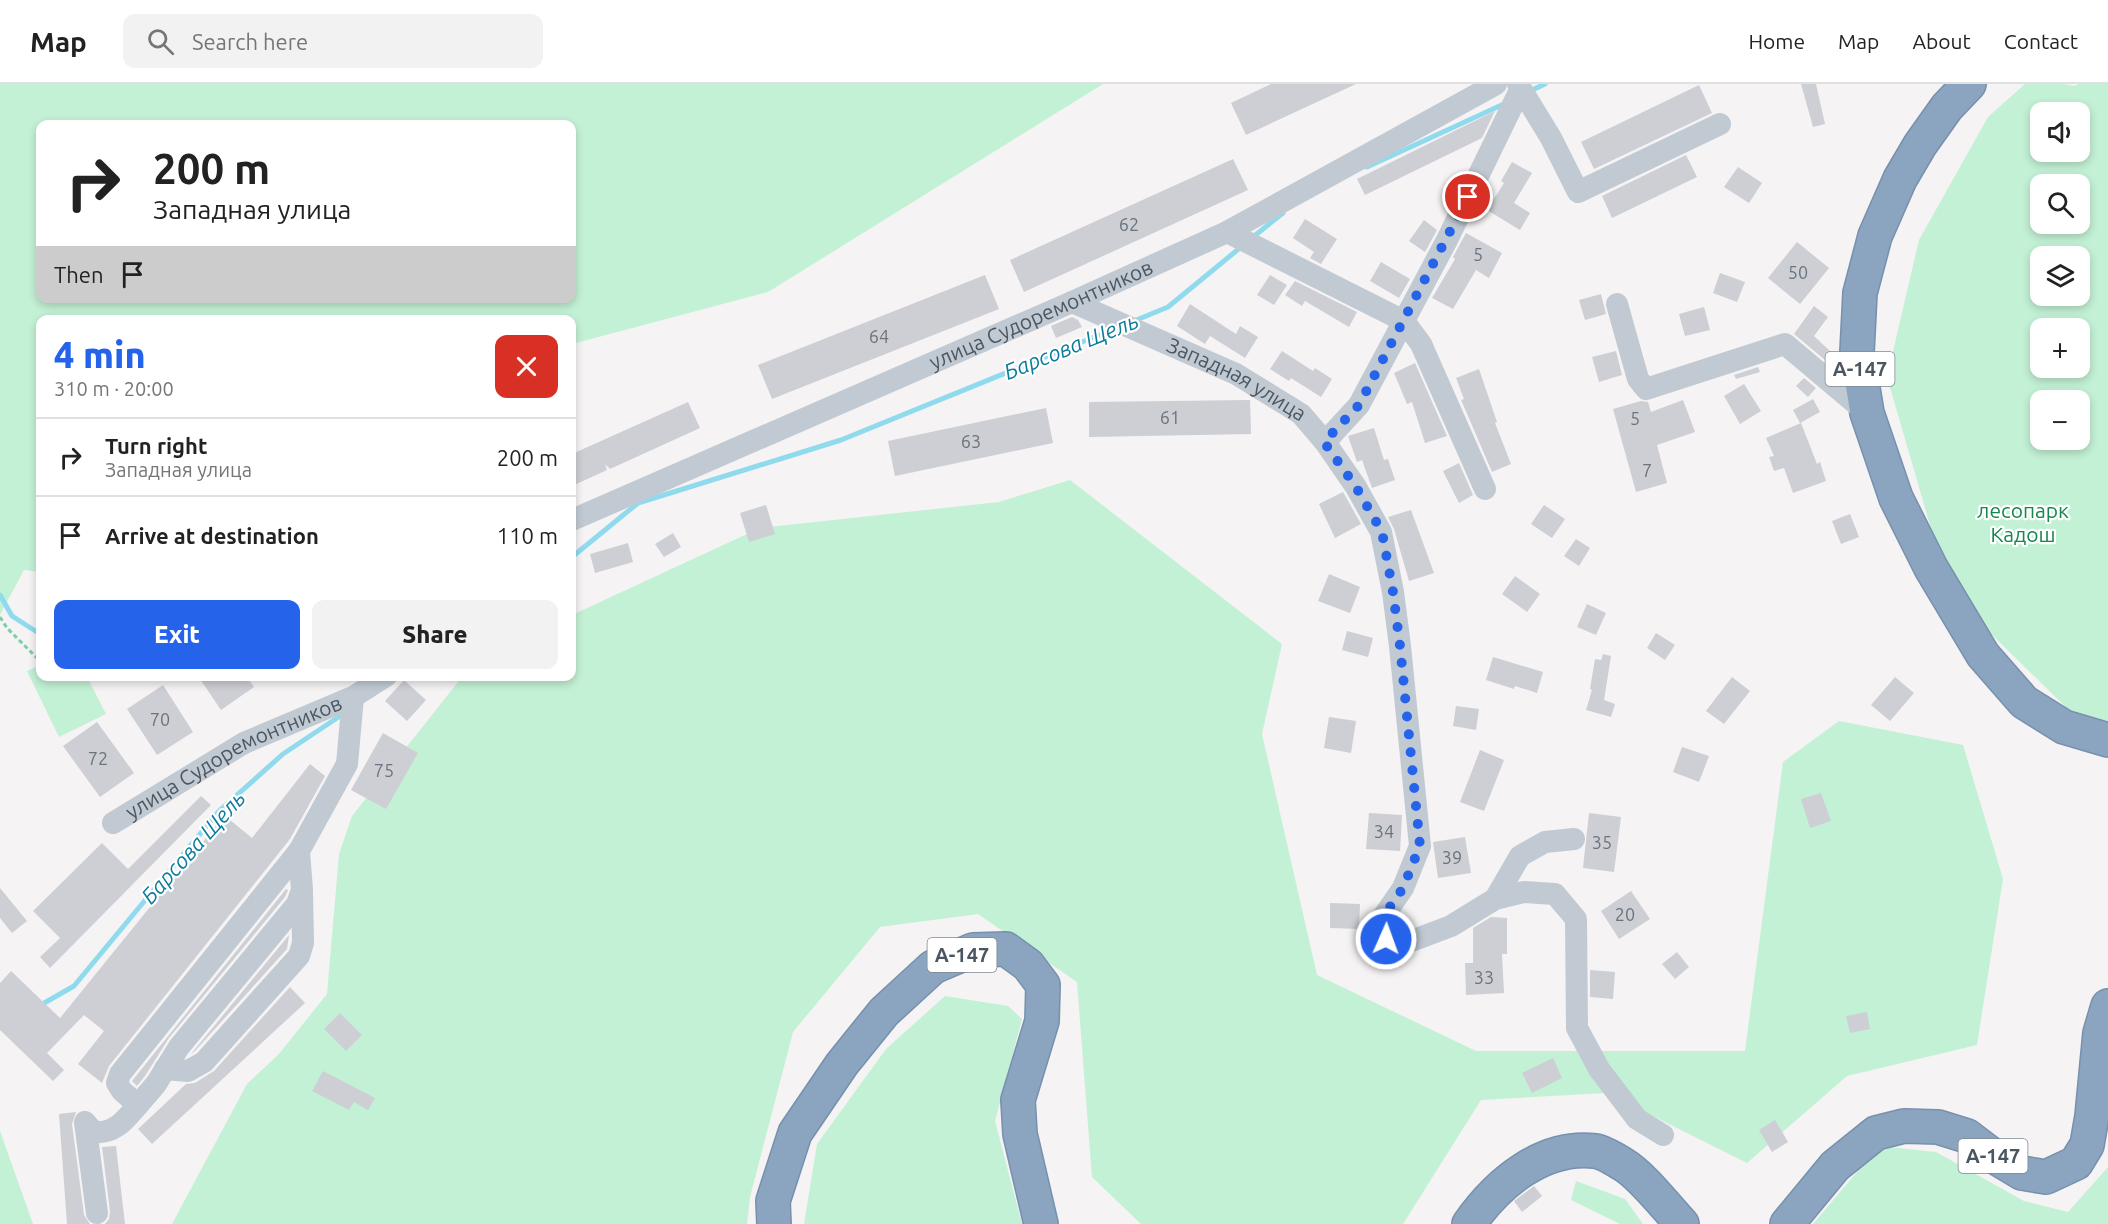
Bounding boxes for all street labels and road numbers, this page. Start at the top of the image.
street label: улица Судоремонтников [925,254,1156,374]
street label: Западная улица [1164,332,1311,425]
road number: А-147 [1826,352,1894,386]
street label: улица Судоремонтников [121,690,345,823]
road number: А-147 [928,938,996,972]
road number: А-147 [1958,1139,2028,1173]

